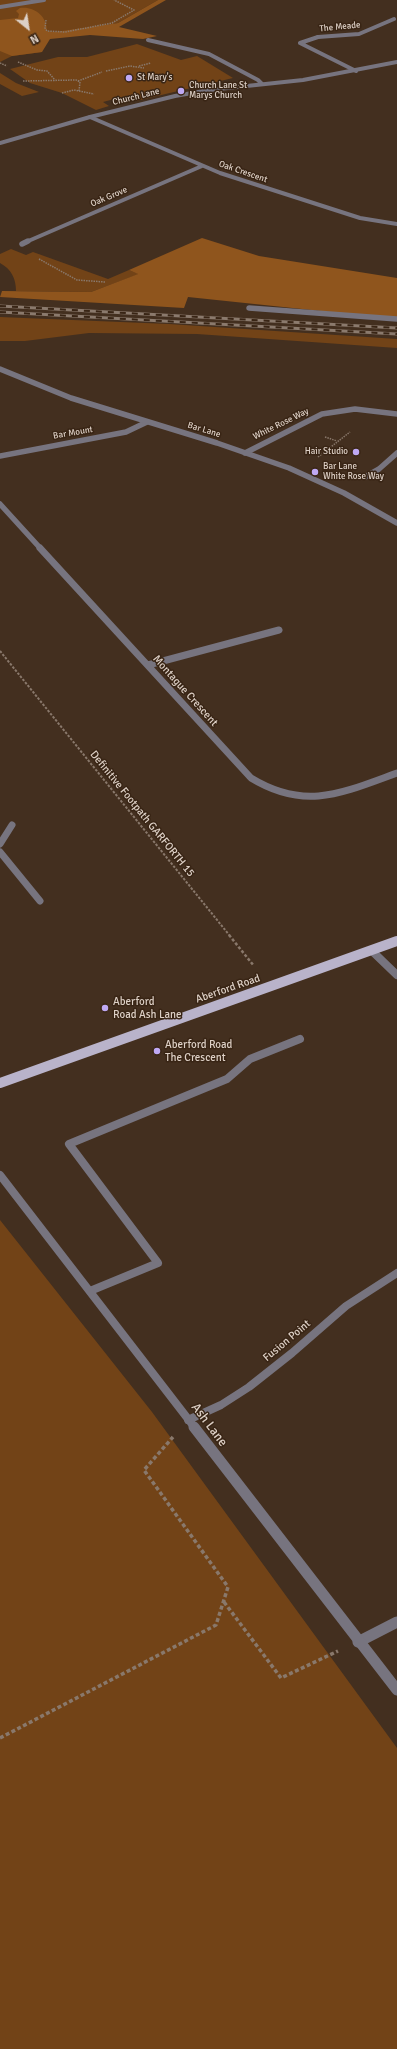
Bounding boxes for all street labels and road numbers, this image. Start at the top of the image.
street label: The Meade [319,19,361,35]
street label: Church Lane [111,86,161,108]
street label: Oak Crescent [217,159,269,185]
street label: Oak Grove [89,184,129,210]
street label: White Rose Way [251,406,311,442]
street label: Bar Lane [186,420,222,440]
street label: Bar Mount [52,424,94,442]
street label: Montague Crescent [150,653,220,729]
street label: Definitive Footpath GARFORTH 15 [87,748,197,880]
street label: Aberford Road [194,972,262,1006]
street label: Fusion Point [261,1317,313,1365]
street label: Ash Lane [188,1400,230,1450]

